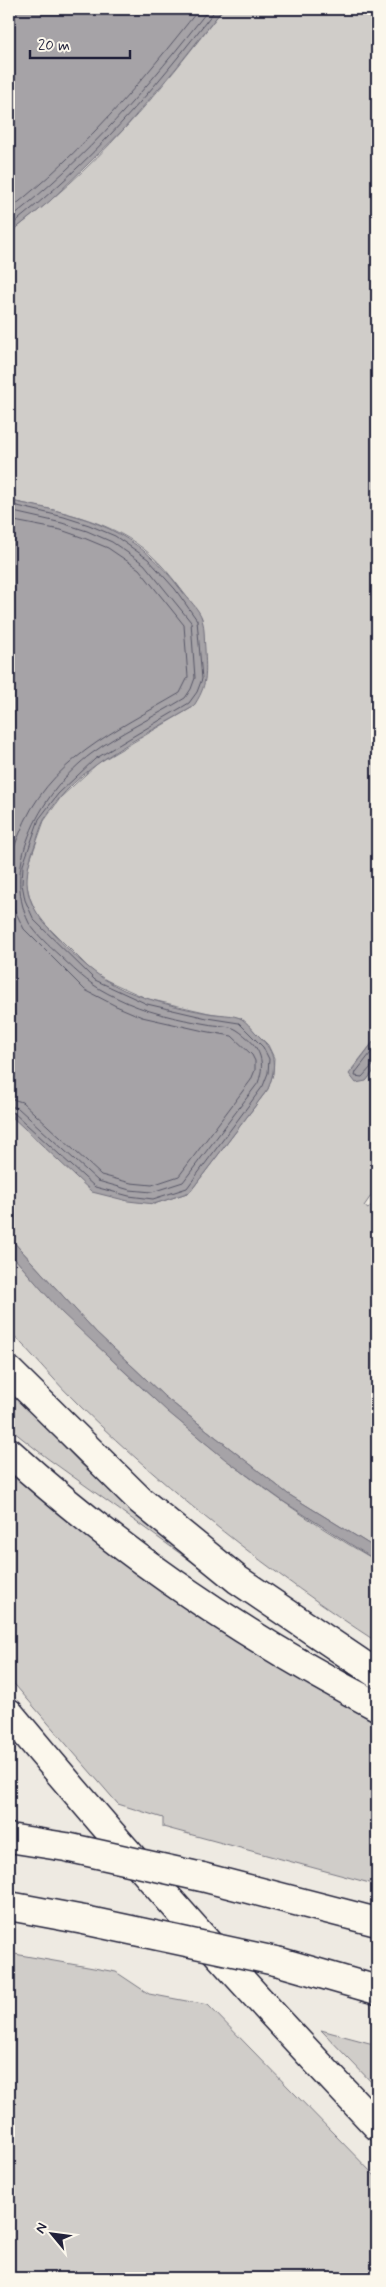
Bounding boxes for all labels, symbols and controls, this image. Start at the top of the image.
scale bar [30,28,130,60]
text: 20 m [38,36,70,56]
north arrow [28,2210,78,2260]
text: N [31,2220,52,2237]

